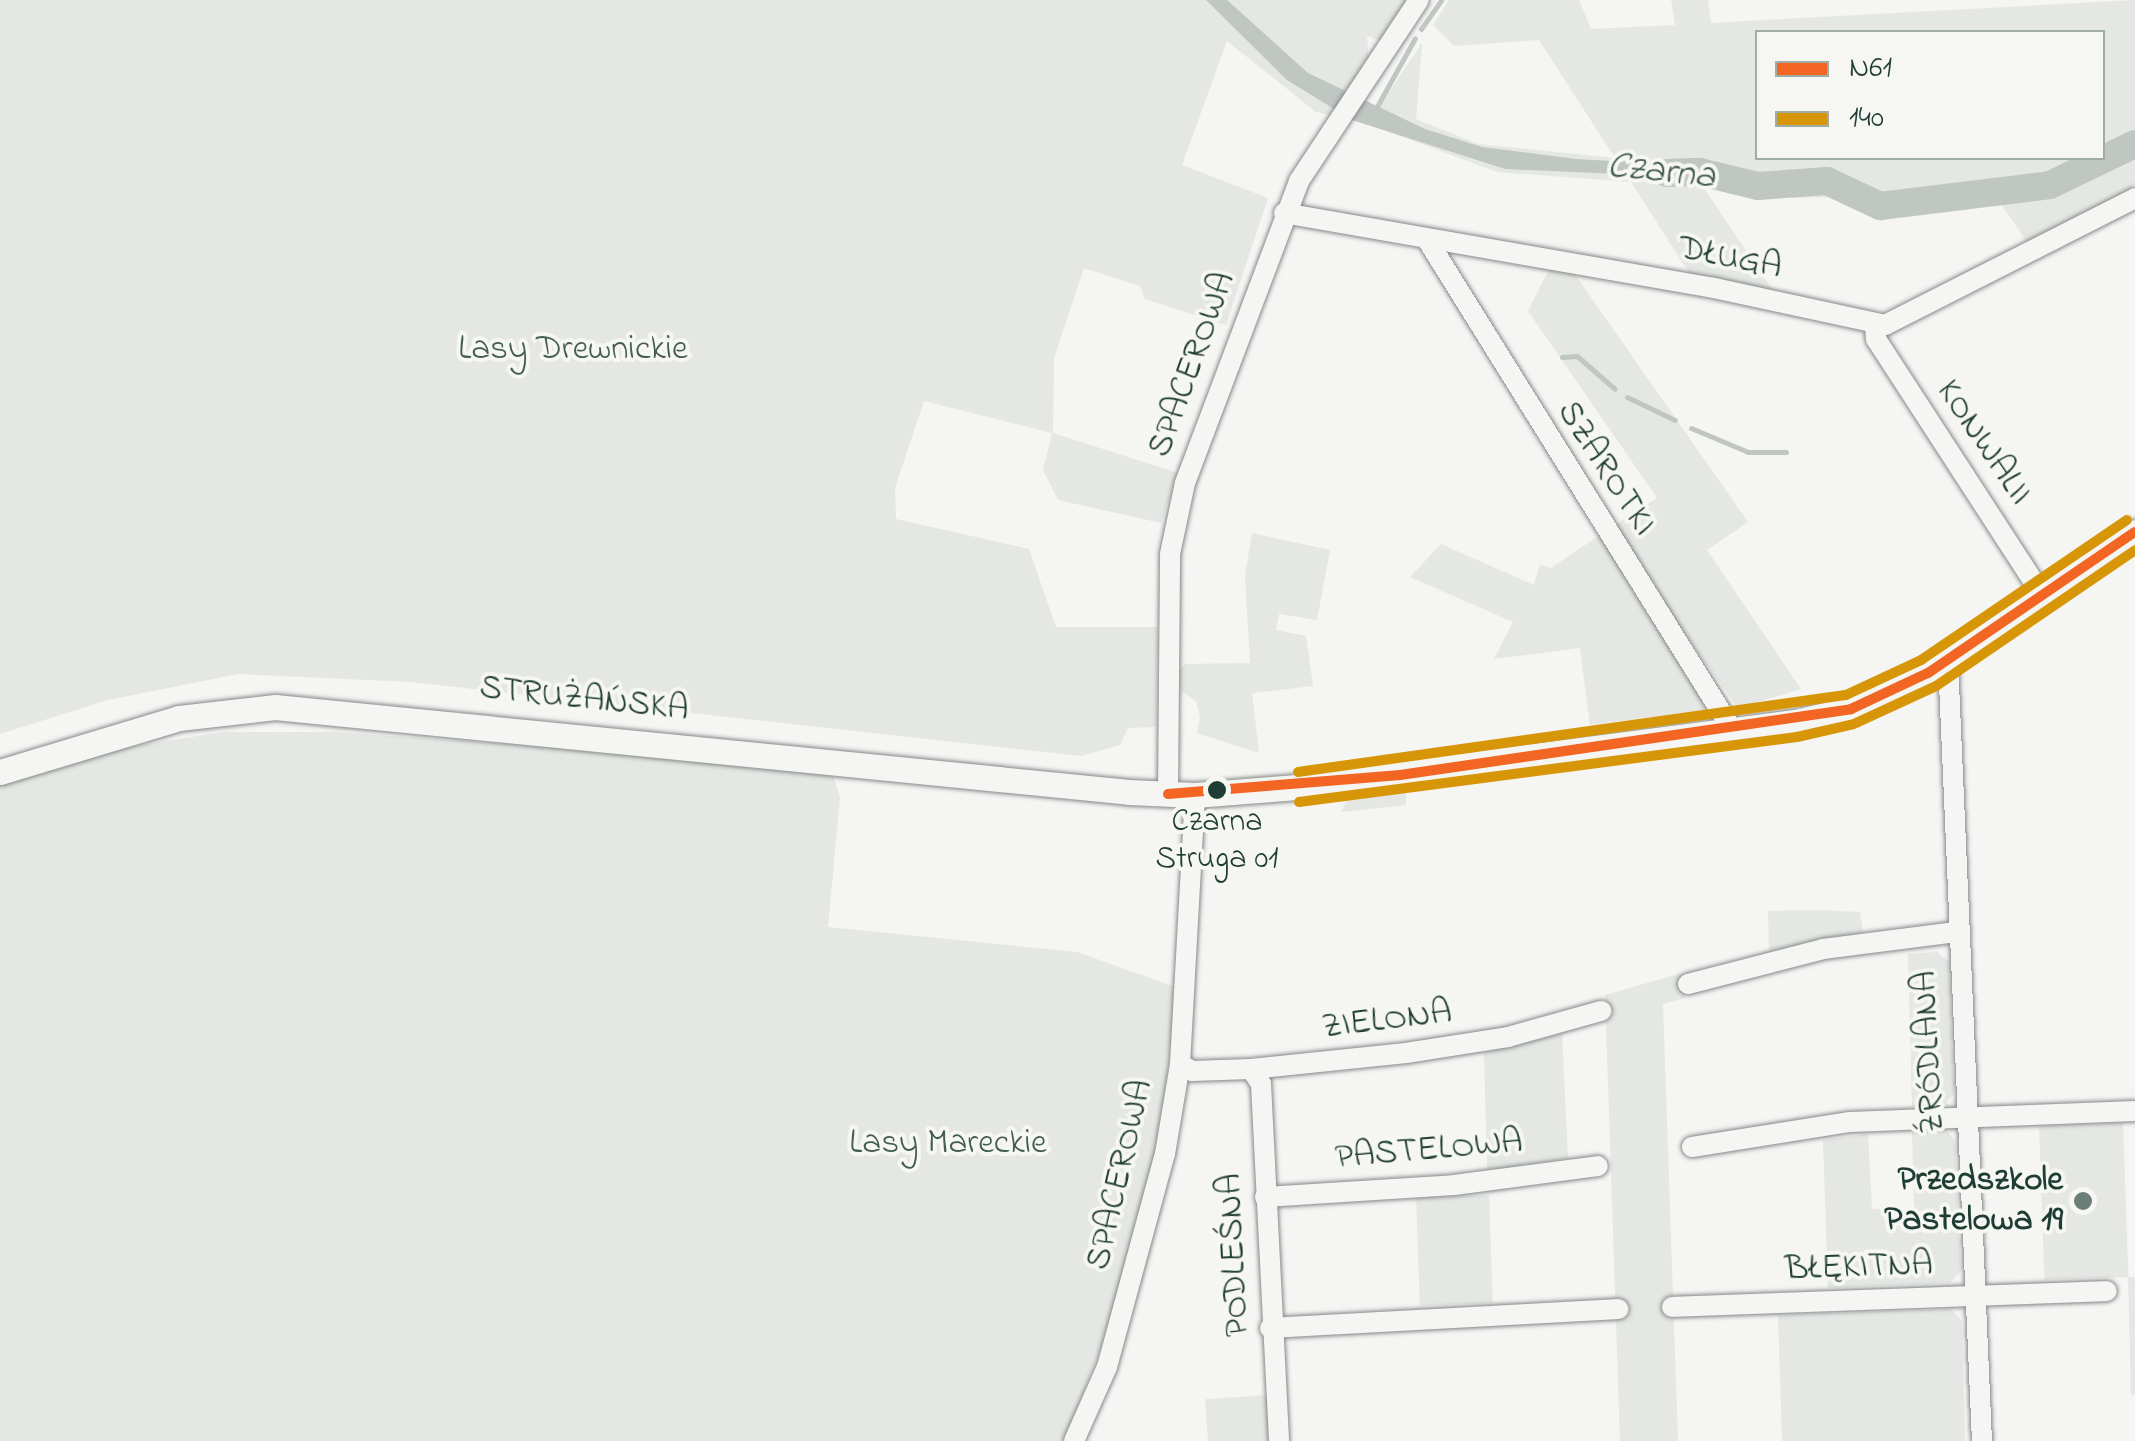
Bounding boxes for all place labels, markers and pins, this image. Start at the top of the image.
marker: Czarna Struga 01 [1207,780,1227,800]
place label: Czarna Struga 01 [1155,805,1279,880]
place label: Przedszkole Pastelowa 19 [1884,1160,2063,1242]
marker: Przedszkole Pastelowa 19 [2072,1190,2094,1212]

